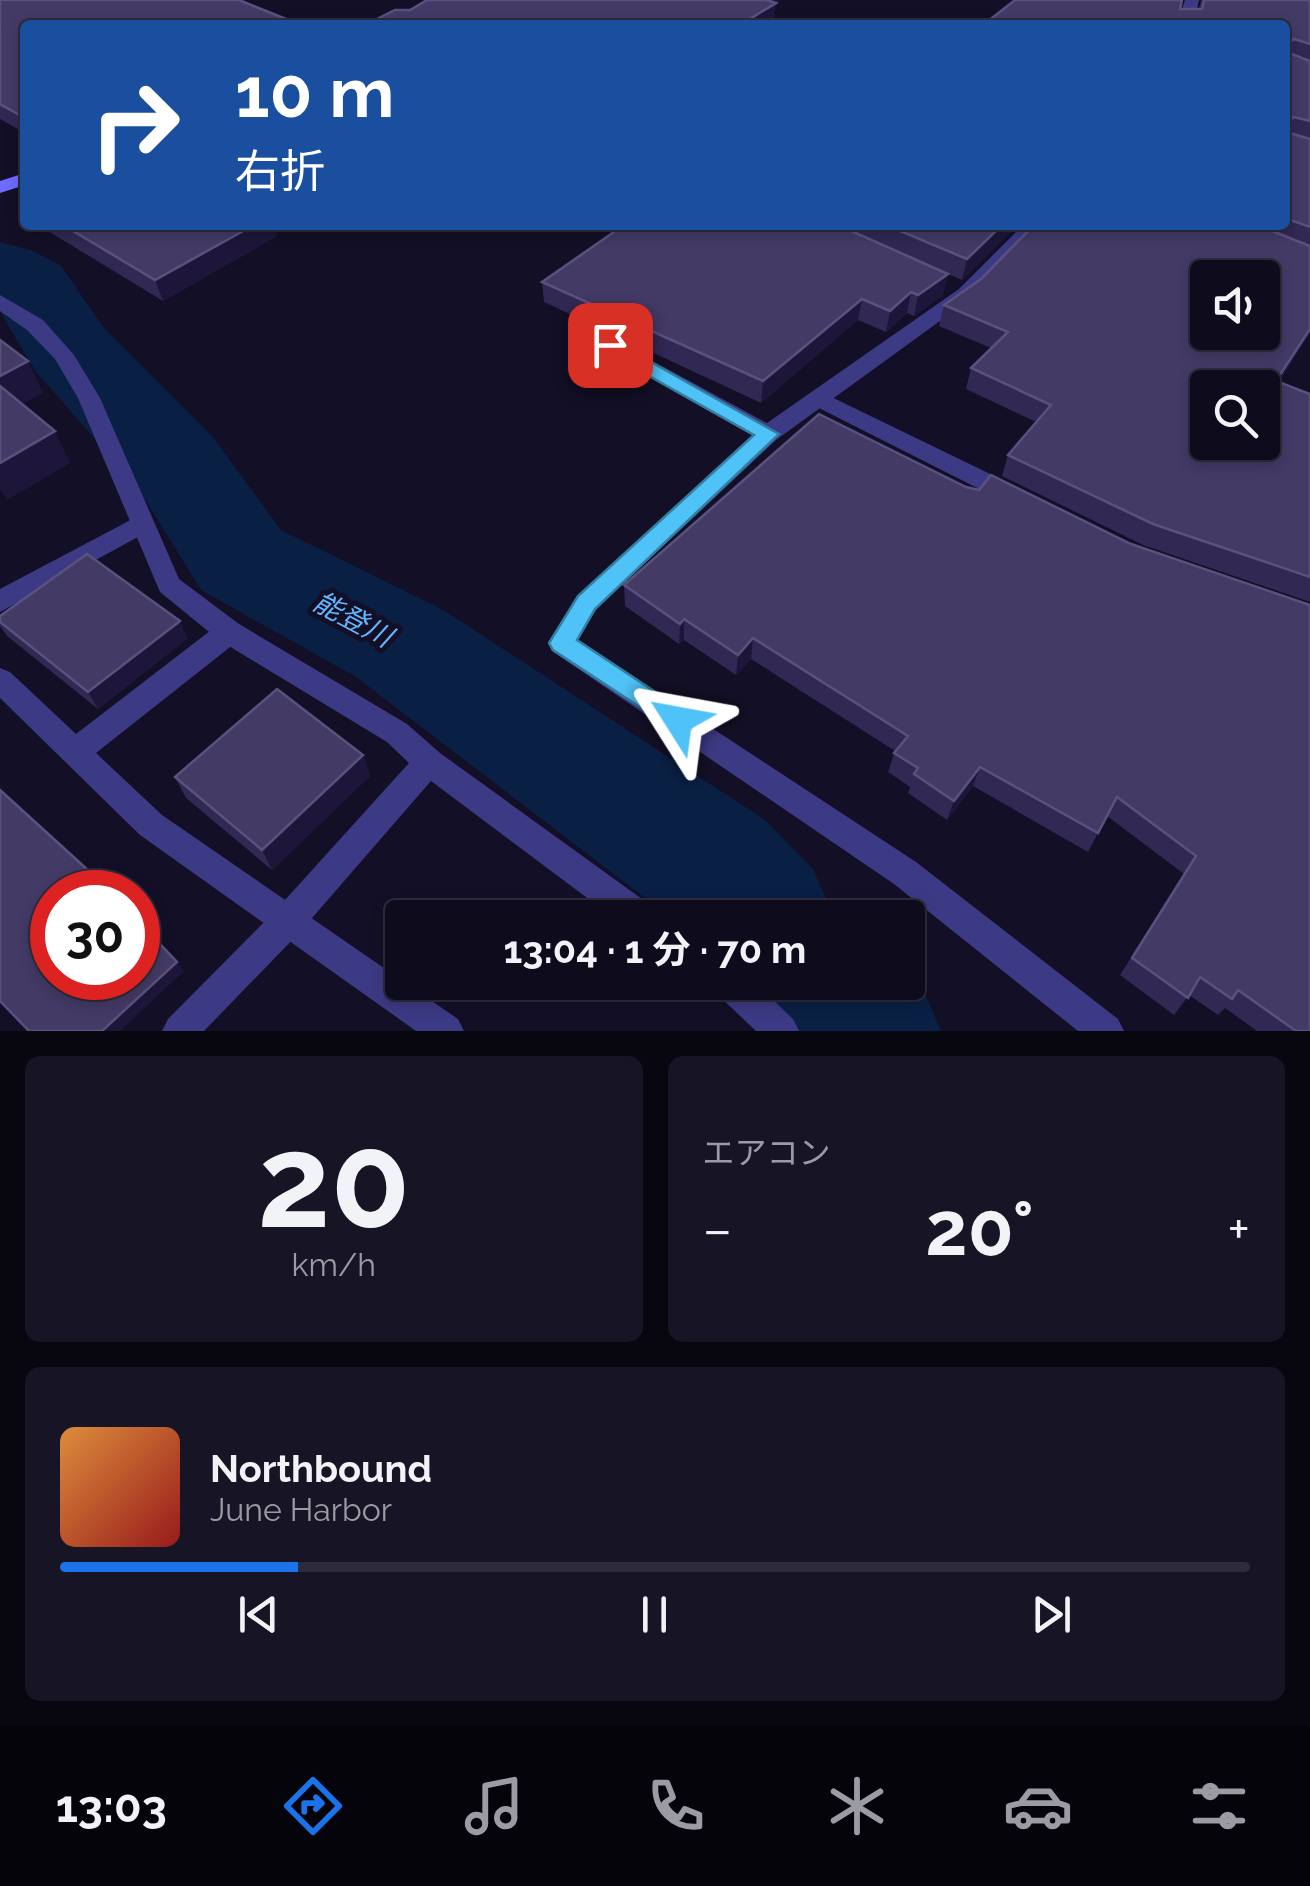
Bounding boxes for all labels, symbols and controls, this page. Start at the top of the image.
text: 10 m [235,51,395,133]
icon: right [70,60,200,190]
text: 右折 [235,145,325,198]
map controls [1190,260,1280,460]
button: sound [1190,260,1280,350]
pin [568,303,653,388]
icon: arrive [583,318,638,373]
button: search [1190,370,1280,460]
water label: 能登川 [308,585,400,655]
position arrow [626,668,730,772]
speed limit sign: 30 [30,870,160,1000]
text: 13:04 · 1 分 · 70 m [503,927,807,972]
text: 20 [257,1105,410,1257]
text: エアコン [703,1134,831,1171]
text: 20° [925,1184,1034,1273]
text: − [703,1197,732,1262]
text: + [1227,1197,1250,1262]
text: km/h [292,1246,376,1283]
text: Northbound [210,1446,432,1491]
text: June Harbor [210,1491,392,1528]
icon: previous [231,1587,286,1642]
icon: pause [627,1587,682,1642]
icon: next [1024,1587,1079,1642]
icon: directions [278,1771,348,1841]
icon: music [459,1771,529,1841]
icon: phone [641,1771,711,1841]
icon: climate [822,1771,892,1841]
icon: car [1003,1771,1073,1841]
icon: filters [1184,1771,1254,1841]
text: 13:03 [56,1780,167,1833]

